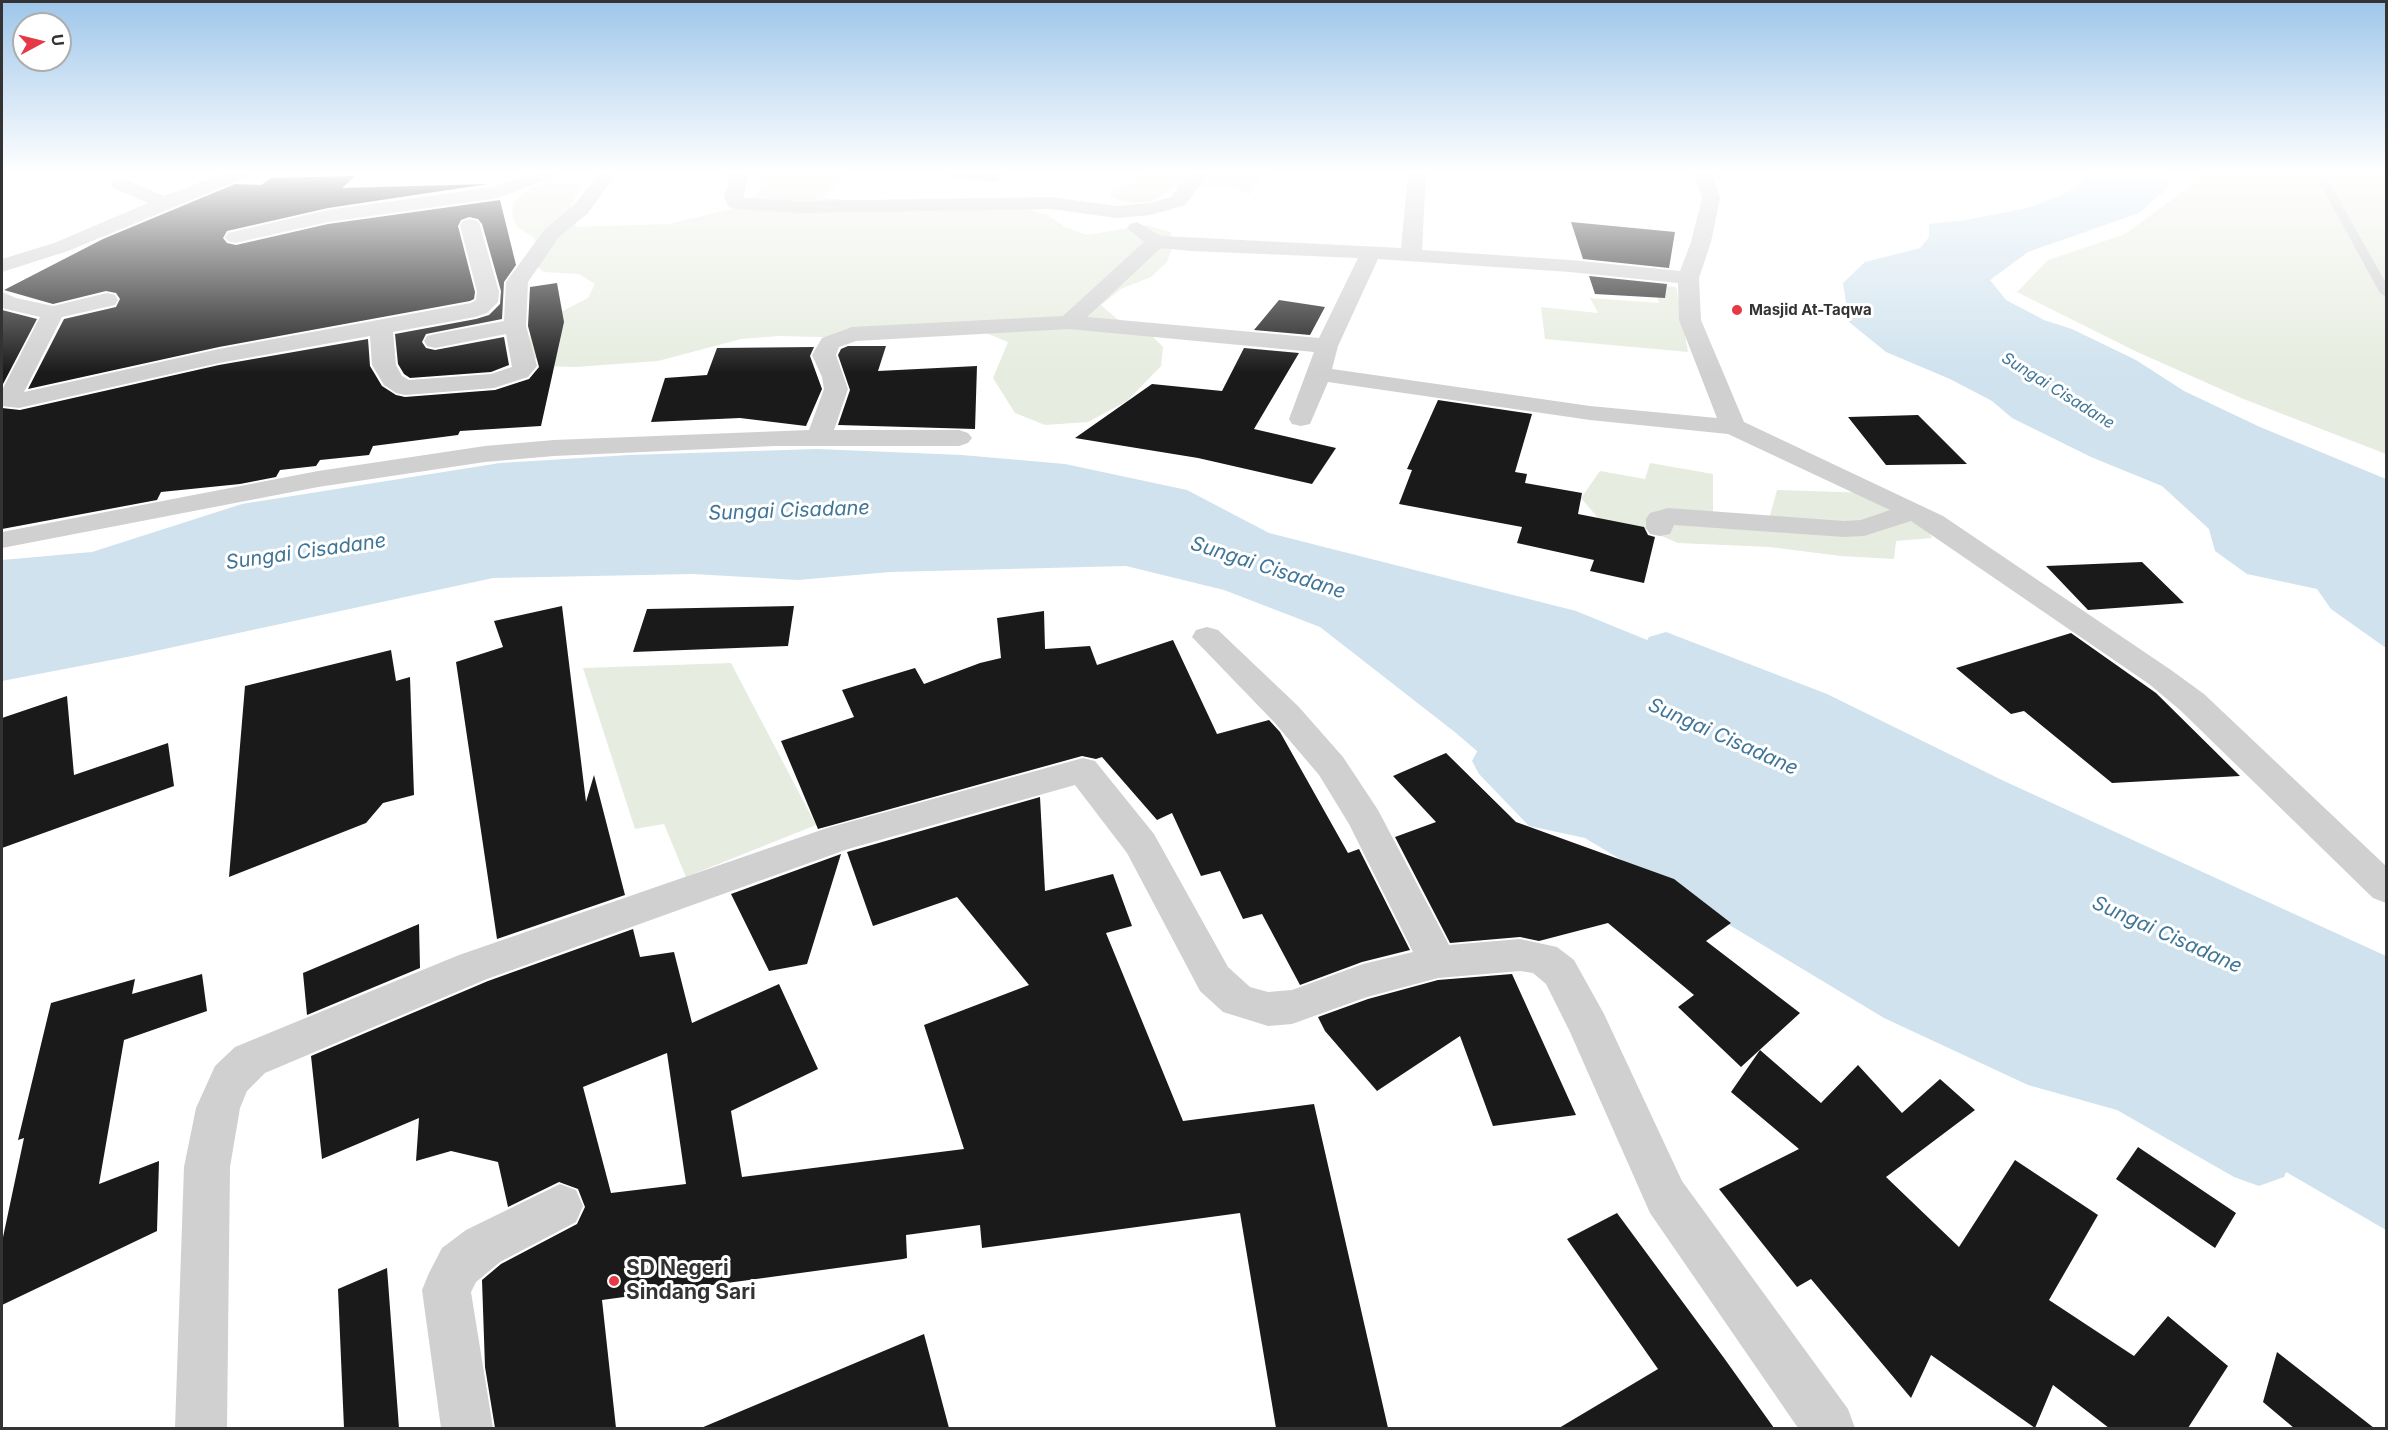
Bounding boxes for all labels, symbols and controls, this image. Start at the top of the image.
north arrow [12,12,72,72]
text: U [47,33,69,47]
place label: Masjid At-Taqwa [1749,301,1872,319]
marker: Masjid At-Taqwa [1730,303,1744,317]
water label: Sungai Cisadane [1998,349,2118,433]
water label: Sungai Cisadane [708,496,870,526]
water label: Sungai Cisadane [224,529,388,575]
water label: Sungai Cisadane [1187,532,1349,604]
water label: Sungai Cisadane [1644,693,1802,781]
water label: Sungai Cisadane [2088,891,2246,979]
place label: SD Negeri Sindang Sari [626,1256,756,1306]
marker: SD Negeri Sindang Sari [607,1274,621,1288]

